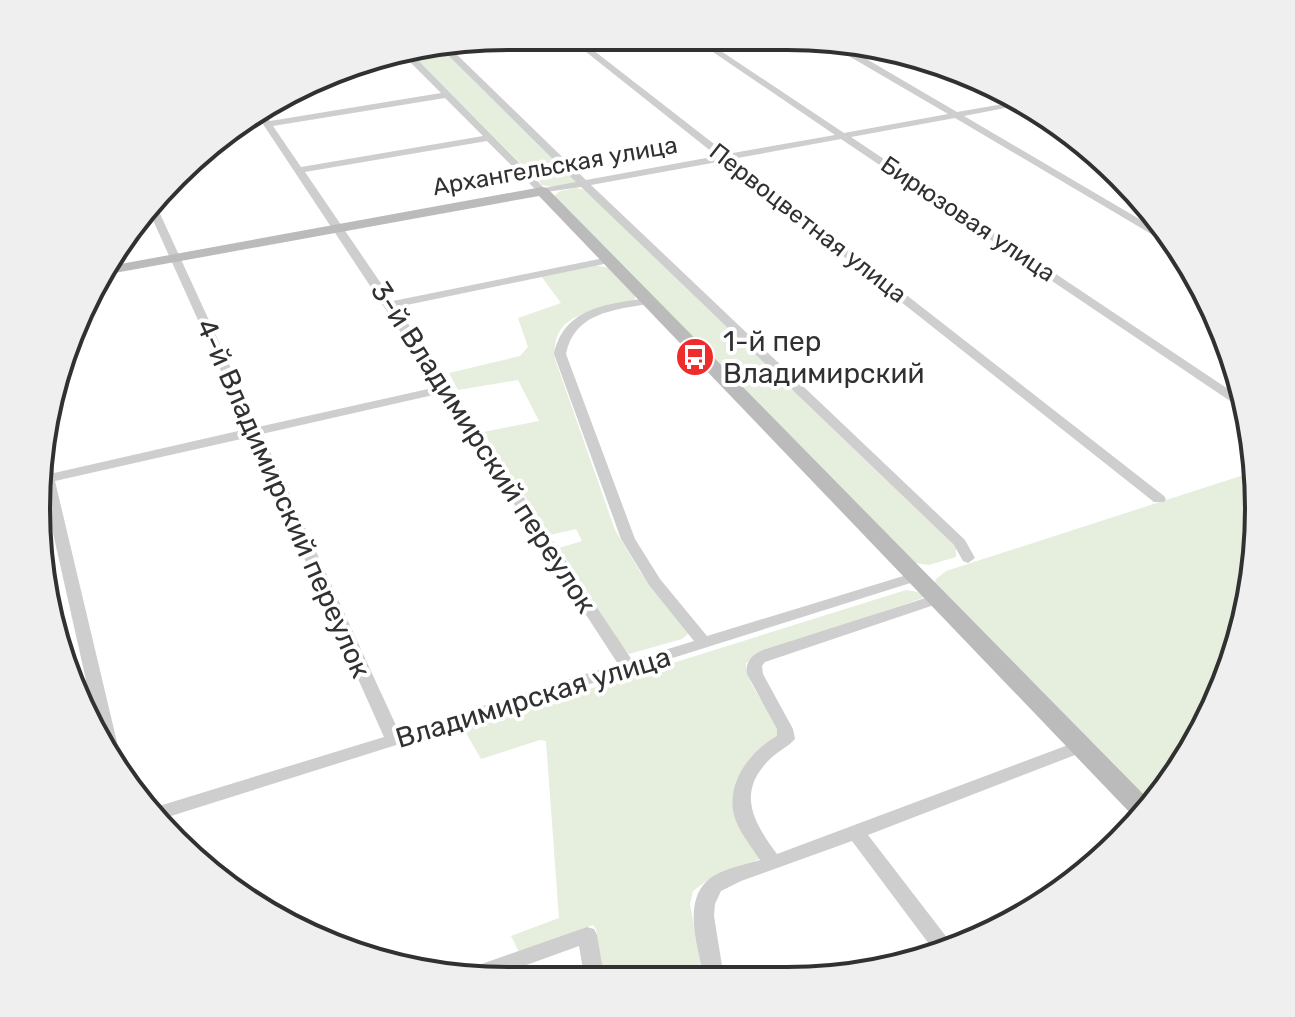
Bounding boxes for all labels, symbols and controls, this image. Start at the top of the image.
street label: Архангельская улица [431,131,679,201]
street label: Первоцветная улица [704,137,912,309]
street label: Бирюзовая улица [876,150,1060,288]
street label: 3-й Владимирский переулок [364,275,603,619]
street label: 4-й Владимирский переулок [189,314,378,683]
place label: 1-й пер Владимирский [723,325,925,390]
bus stop icon: 1-й пер Владимирский [674,336,716,378]
street label: Владимирская улица [392,640,675,755]

